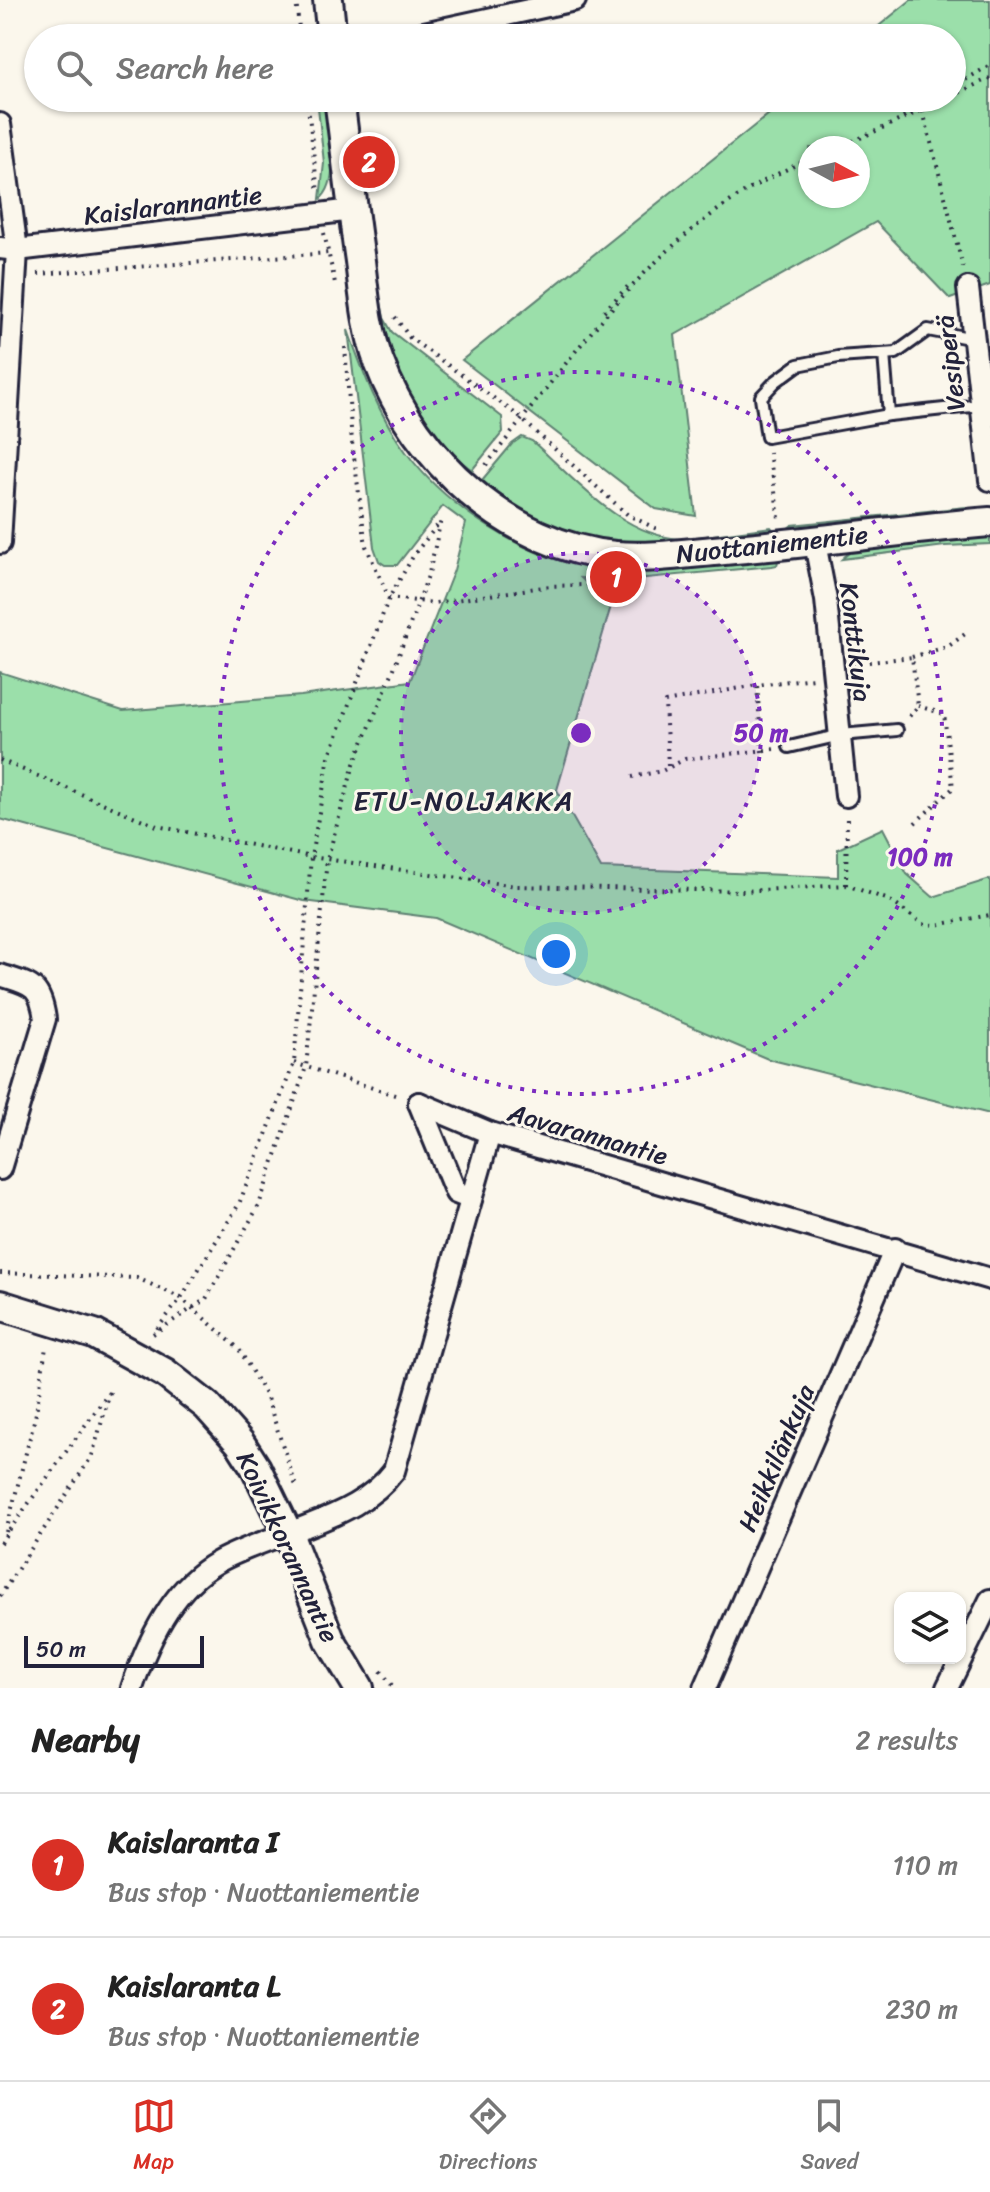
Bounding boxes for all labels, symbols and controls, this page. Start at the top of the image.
search box [24,24,966,112]
text: Search here [116,41,274,95]
icon: search [52,46,96,90]
pin: 2 [343,132,395,192]
north arrow [798,136,870,208]
street label: Kaislarannantie [81,171,265,239]
street label: Vesiperä [921,312,979,413]
street label: Nuottaniementie [674,511,870,577]
pin: 1 [590,547,642,607]
street label: Konttikuja [826,580,886,704]
text: 50 m [734,712,789,754]
centre of rings [567,719,595,747]
district label: ETU-NOLJAKKA [353,776,575,825]
text: 100 m [887,836,953,878]
your location [536,934,576,974]
street label: Aavarannantie [502,1089,674,1179]
street label: Heikkilänkuja [724,1376,828,1539]
street label: Koivikkorannantie [223,1443,353,1651]
map controls [894,1592,966,1664]
button: layers [894,1592,966,1664]
text: 50 m [36,1630,86,1669]
scale bar [24,1632,204,1668]
text: Nearby [32,1710,140,1770]
text: 2 results [856,1717,958,1763]
text: Kaislaranta I [108,1815,278,1869]
text: 1 [52,1842,64,1888]
text: 110 m [893,1842,958,1888]
text: Bus stop · Nuottaniementie [108,1869,420,1915]
text: Kaislaranta L [108,1959,280,2013]
text: 2 [50,1986,66,2032]
text: 230 m [886,1986,958,2032]
text: Bus stop · Nuottaniementie [108,2013,420,2059]
tab: Map [132,2094,176,2181]
tab: Directions [439,2094,537,2181]
tab: Saved [800,2094,858,2181]

